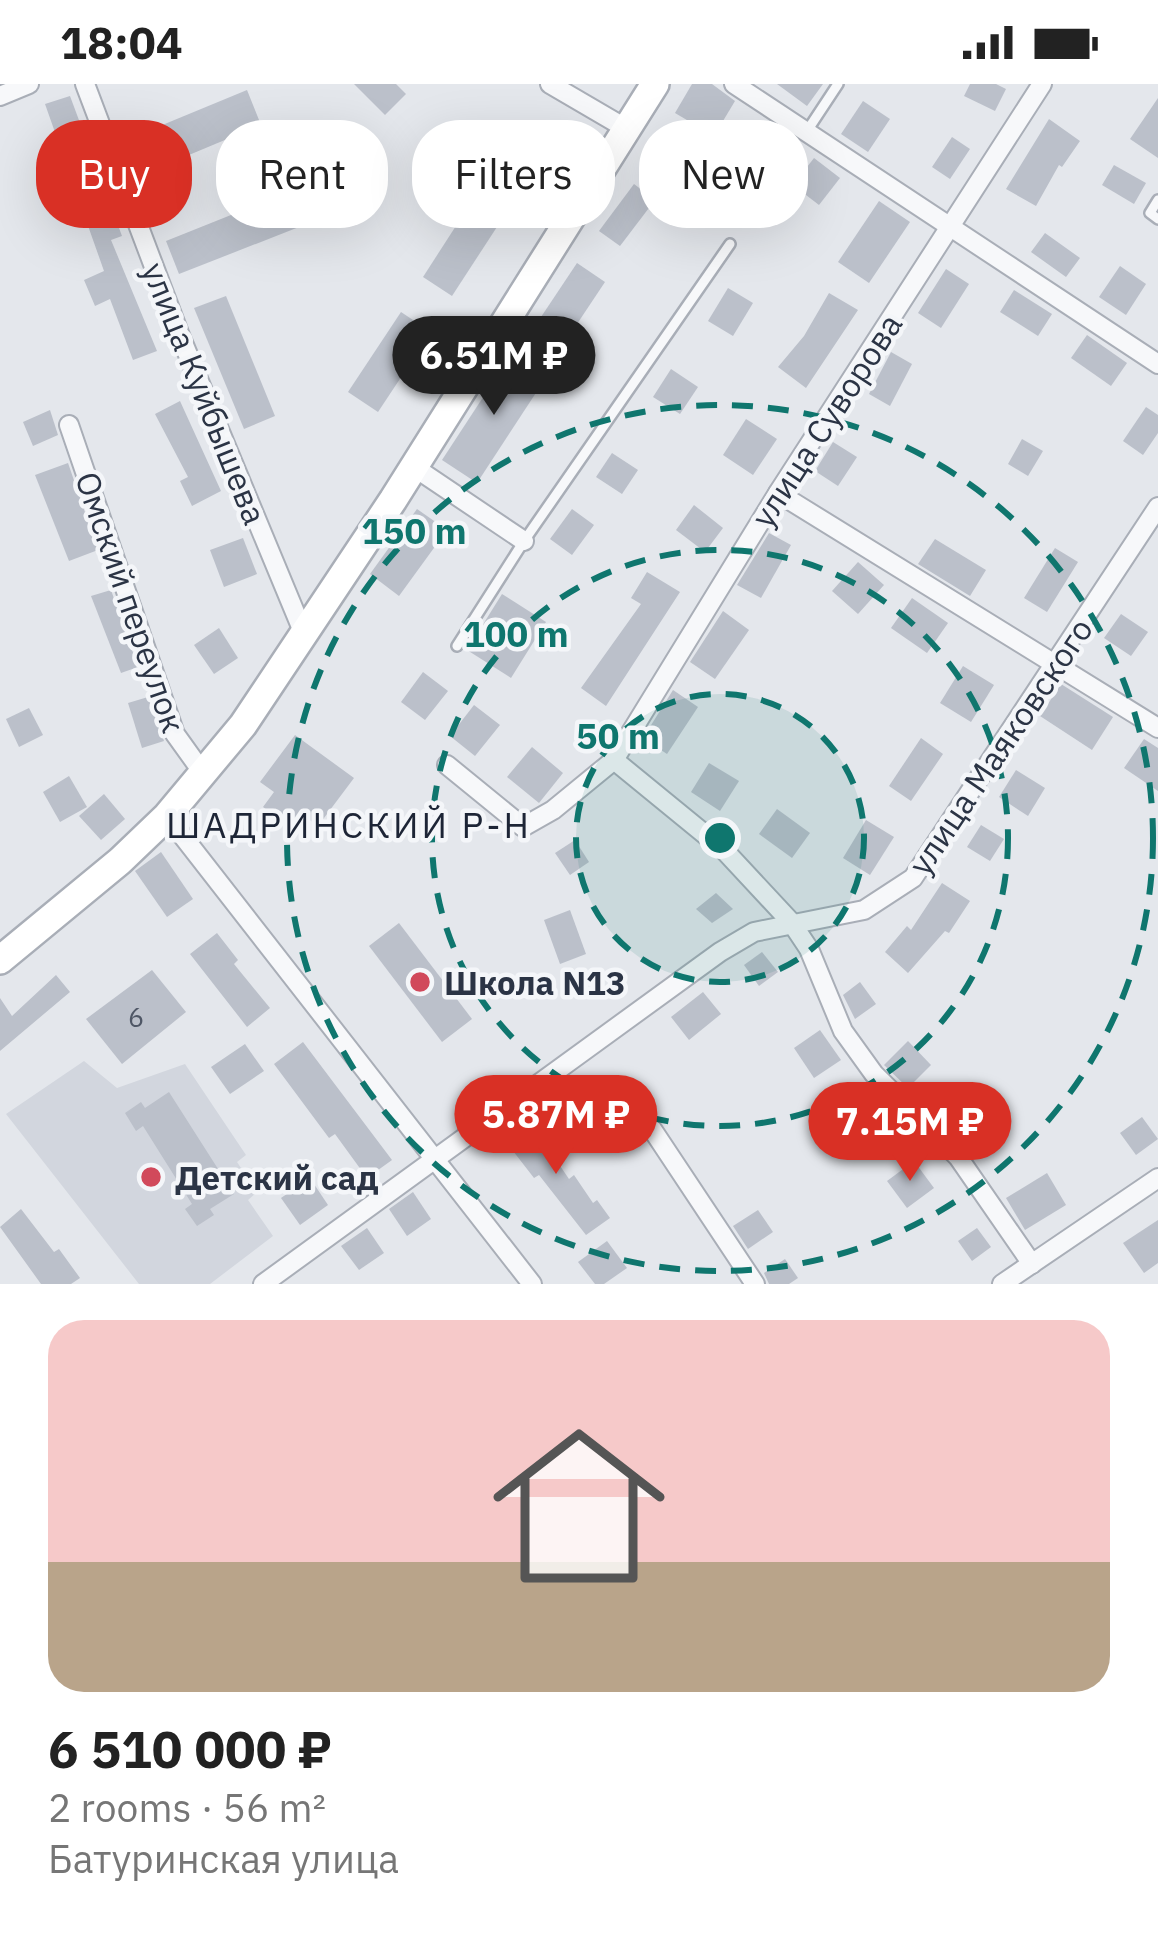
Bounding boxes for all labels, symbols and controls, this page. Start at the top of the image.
text: 18:04 [60,13,183,71]
chip: Buy [36,120,192,228]
chip: Rent [216,120,388,228]
chip: Filters [412,120,615,228]
chip: New [639,120,808,228]
street label: улица Куйбышева [133,256,277,530]
street label: улица Суворова [741,305,911,535]
pin: 6.51M ₽ [383,316,605,418]
text: 6.51M ₽ [419,329,569,380]
street label: Омский переулок [66,466,196,738]
text: 150 m [361,507,467,554]
street label: улица Маяковского [898,609,1102,883]
text: 100 m [463,610,569,657]
text: 50 m [576,712,660,759]
district label: ШАДРИНСКИЙ Р-Н [166,801,532,848]
centre of rings [699,817,741,859]
place label: Школа N13 [444,961,626,1004]
marker: Школа N13 [407,969,433,995]
house number: 6 [128,999,144,1034]
pin: 5.87M ₽ [445,1075,667,1177]
pin: 7.15M ₽ [799,1082,1021,1184]
text: 5.87M ₽ [481,1088,631,1139]
text: 7.15M ₽ [835,1095,985,1146]
place label: Детский сад [175,1156,379,1199]
marker: Детский сад [138,1164,164,1190]
icon: home [471,1398,687,1614]
text: 6 510 000 ₽ [48,1716,332,1782]
text: 2 rooms · 56 m² [48,1782,326,1833]
text: Батуринская улица [48,1833,399,1884]

